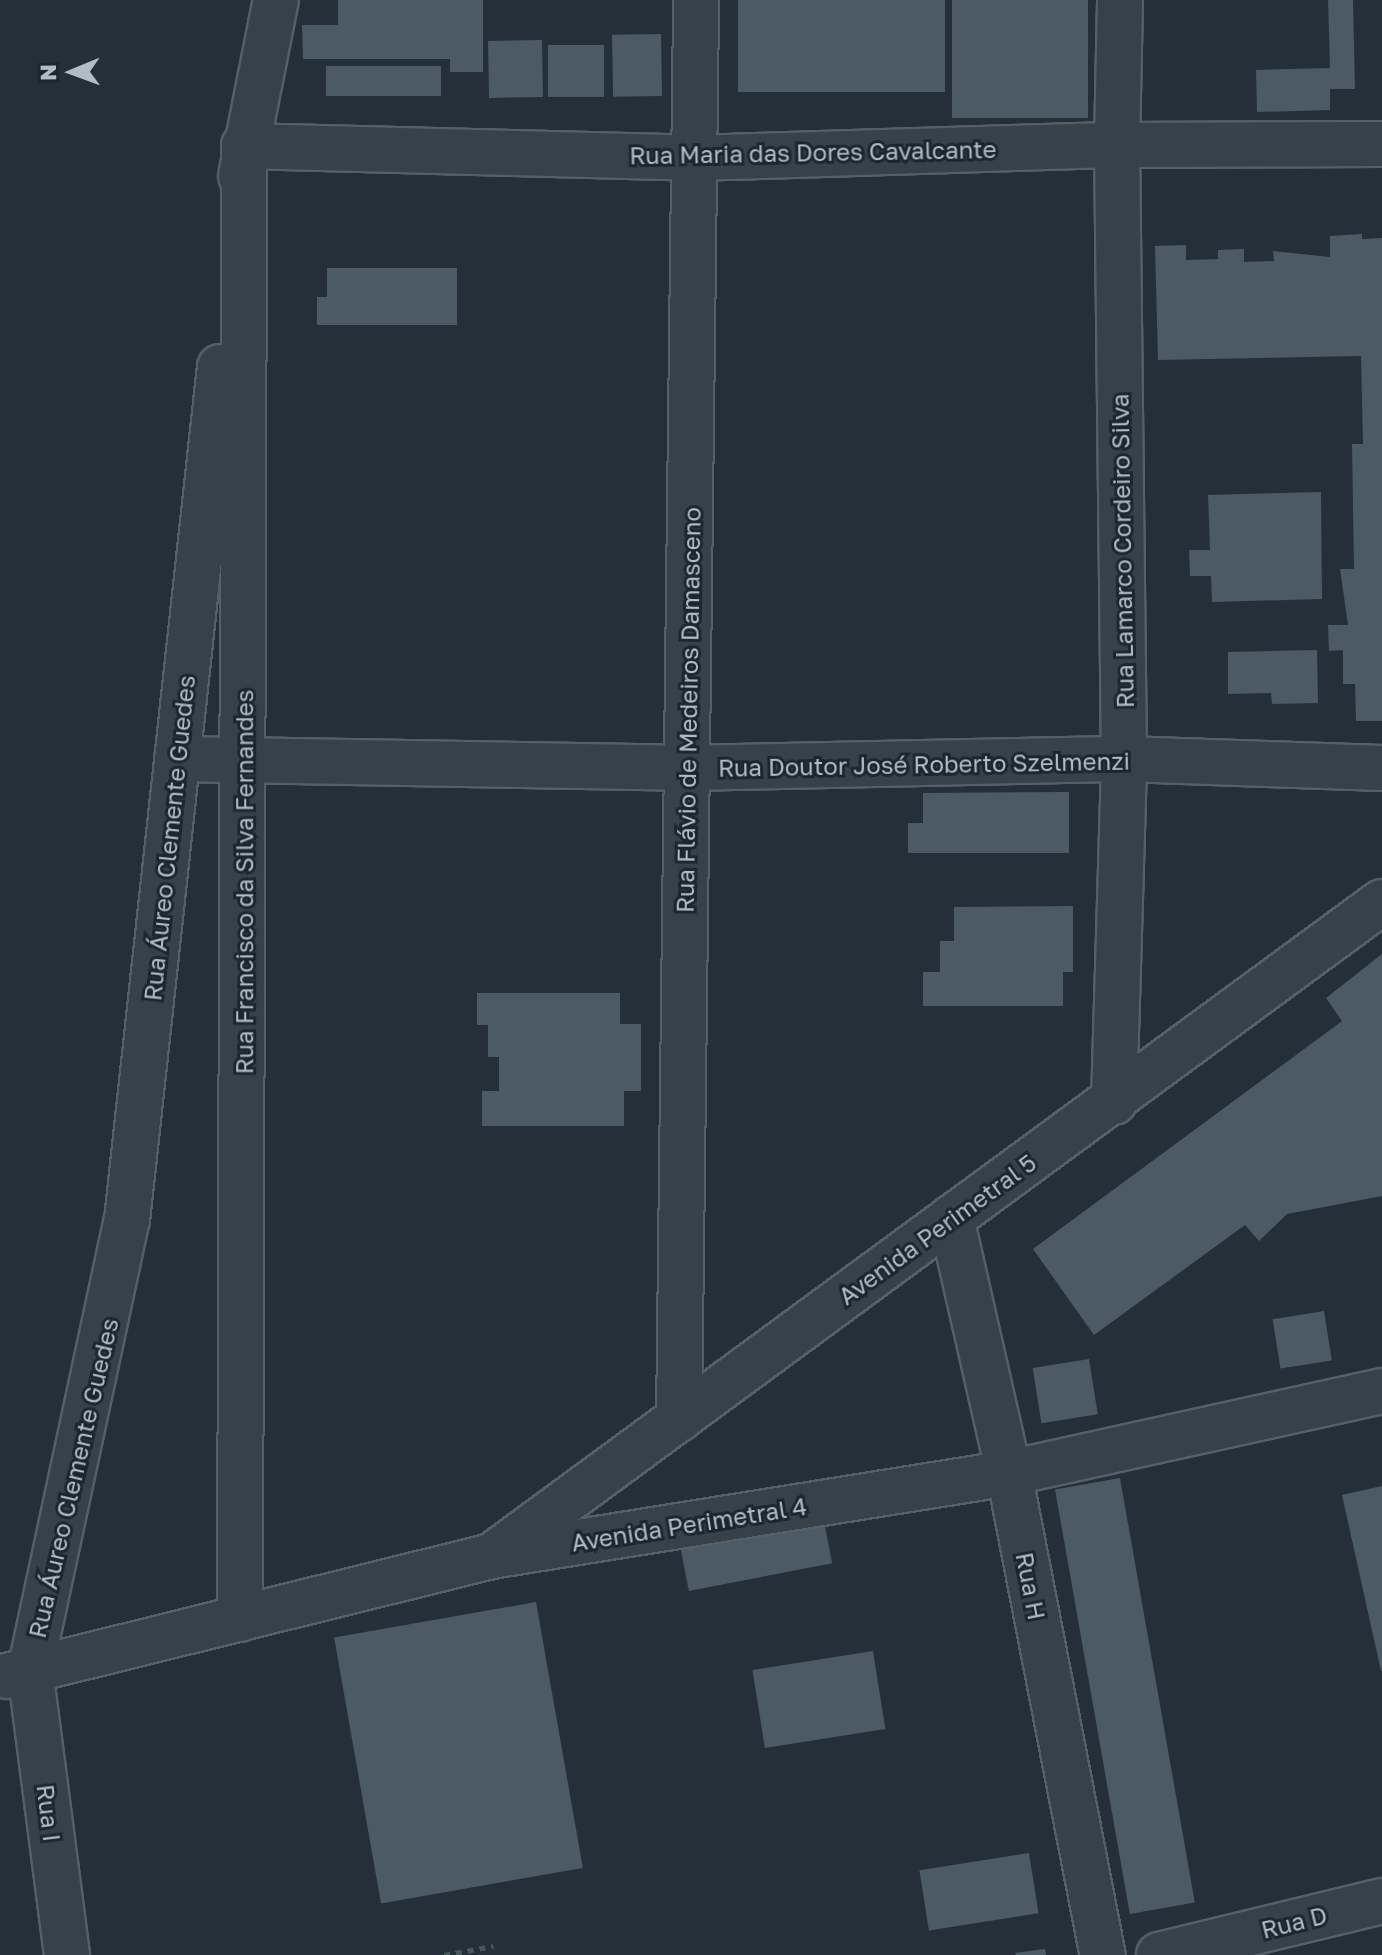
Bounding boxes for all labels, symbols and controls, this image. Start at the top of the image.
north arrow [32,32,112,112]
text: N [34,64,61,81]
street label: Rua Maria das Dores Cavalcante [629,134,997,170]
street label: Rua Lamarco Cordeiro Silva [1105,394,1139,708]
street label: Rua Flávio de Medeiros Damasceno [670,507,706,913]
street label: Rua Áureo Clemente Guedes [138,674,200,1002]
street label: Rua Francisco da Silva Fernandes [230,690,258,1074]
street label: Rua Doutor José Roberto Szelmenzi [718,746,1130,782]
street label: Avenida Perimetral 5 [833,1148,1041,1310]
street label: Rua Áureo Clemente Guedes [22,1315,124,1641]
street label: Avenida Perimetral 4 [569,1491,809,1557]
street label: Rua H [1010,1550,1052,1622]
street label: Rua I [31,1783,67,1843]
street label: Rua D [1258,1900,1330,1944]

